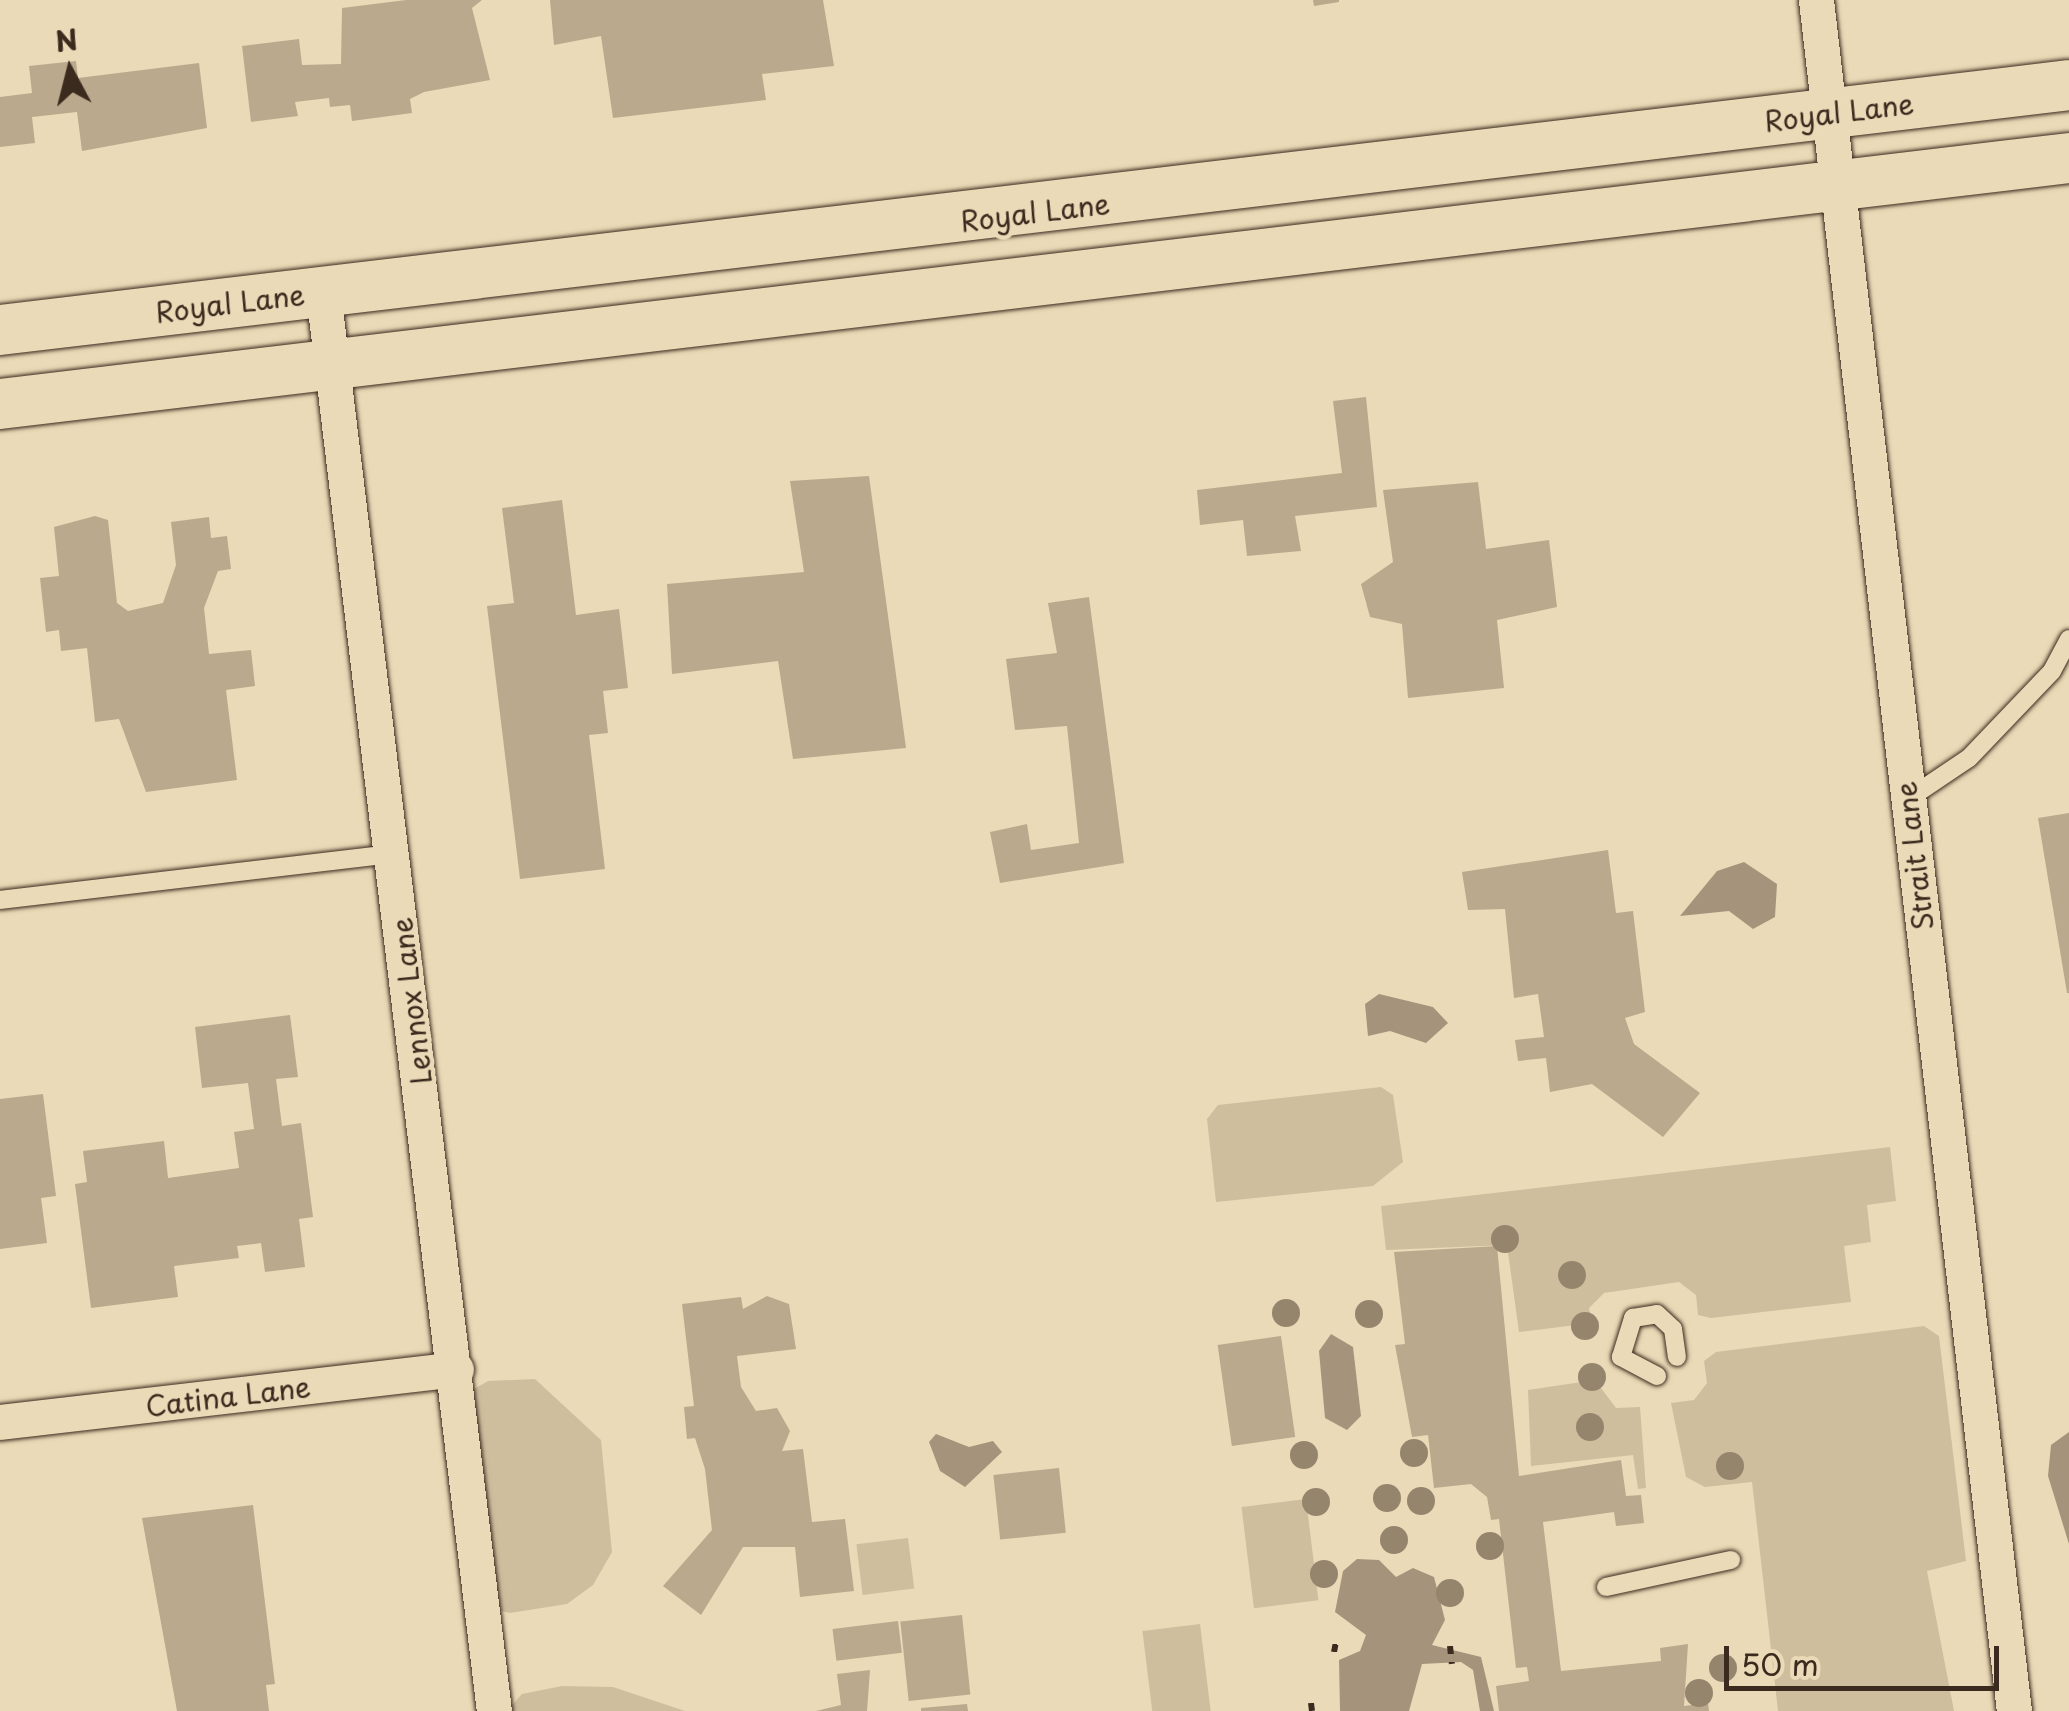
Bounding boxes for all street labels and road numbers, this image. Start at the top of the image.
street label: Royal Lane [1763,86,1915,138]
street label: Royal Lane [959,186,1111,238]
street label: Royal Lane [154,277,306,329]
street label: Strait Lane [1888,779,1940,933]
street label: Lennox Lane [384,915,438,1087]
street label: Catina Lane [144,1369,312,1423]

